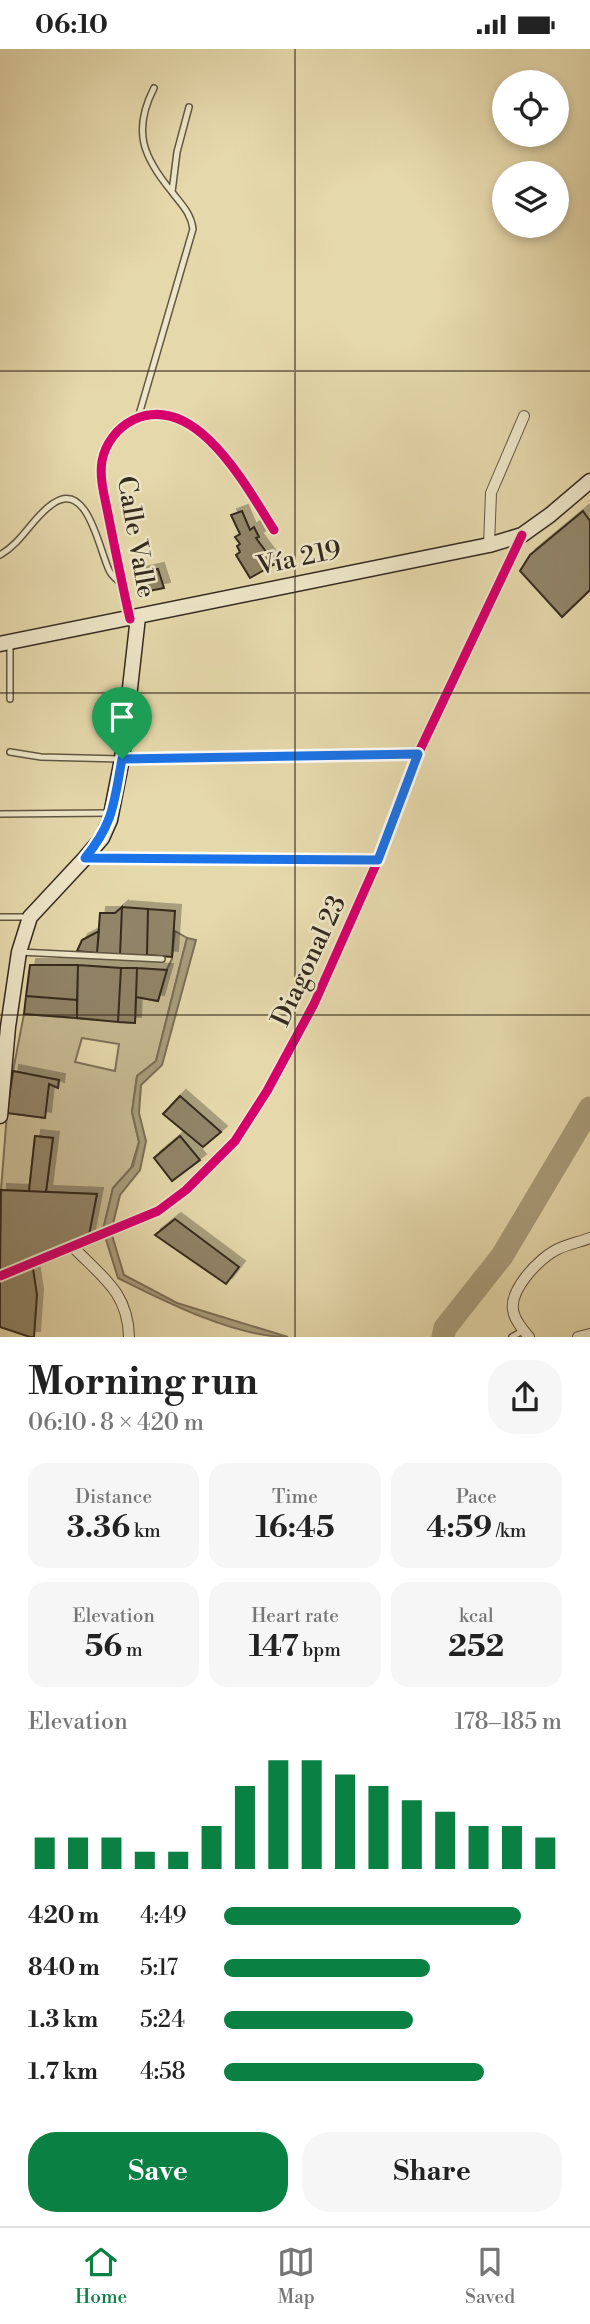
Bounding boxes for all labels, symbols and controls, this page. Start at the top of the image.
text: 06:10 [35,9,108,41]
map controls [492,70,569,238]
button: locate [492,70,569,147]
button: layers [492,161,569,238]
street label: Calle Valle [110,474,162,600]
street label: Vía 219 [253,533,344,583]
pin [92,687,152,759]
icon: arrive [103,698,141,736]
street label: Diagonal 23 [265,890,353,1032]
text: Morning run [28,1359,258,1406]
button: share [488,1360,562,1434]
text: 06:10 · 8 × 420 m [28,1409,204,1437]
text: Distance [75,1485,152,1509]
text: Time [272,1485,318,1509]
text: Pace [456,1485,497,1509]
text: 3.36 [67,1509,130,1547]
text: 16:45 [255,1509,335,1547]
text: 4:59 [426,1509,492,1547]
text: km [130,1519,161,1543]
text: /km [492,1519,526,1543]
text: Elevation [73,1604,155,1628]
text: Heart rate [251,1604,339,1628]
text: kcal [459,1604,494,1628]
text: 56 [85,1628,122,1666]
text: 147 [249,1628,299,1666]
text: 252 [448,1628,504,1666]
text: m [122,1638,143,1662]
text: bpm [299,1638,341,1662]
text: Elevation [28,1708,128,1736]
text: 178–185 m [455,1708,562,1736]
text: 420 m [28,1902,99,1930]
text: 4:49 [140,1902,187,1930]
text: 840 m [28,1954,100,1982]
text: 5:17 [140,1954,178,1982]
text: 1.3 km [28,2006,98,2034]
text: 5:24 [140,2006,185,2034]
text: 1.7 km [28,2058,98,2086]
text: 4:58 [140,2058,186,2086]
button: Save [28,2132,288,2212]
button: Share [302,2132,562,2212]
tab: Home [75,2243,127,2309]
tab: Map [277,2243,315,2309]
tab: Saved [465,2243,515,2309]

